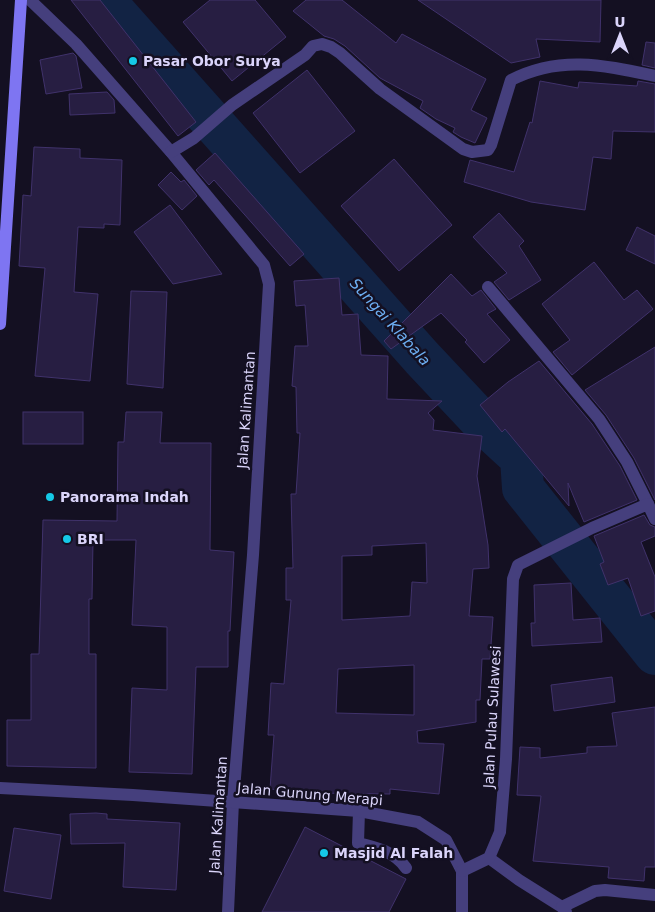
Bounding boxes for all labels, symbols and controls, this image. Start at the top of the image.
north arrow [595,10,645,60]
text: U [614,14,626,30]
place label: Pasar Obor Surya [143,53,281,69]
marker: Pasar Obor Surya [127,55,139,67]
water label: Sungai Klabala [346,275,434,369]
street label: Jalan Kalimantan [234,351,258,470]
place label: Panorama Indah [60,489,189,505]
marker: Panorama Indah [44,491,56,503]
place label: BRI [77,531,104,547]
marker: BRI [61,533,73,545]
street label: Jalan Pulau Sulawesi [480,645,504,790]
street label: Jalan Kalimantan [206,756,230,875]
street label: Jalan Gunung Merapi [236,780,383,808]
place label: Masjid Al Falah [334,845,453,861]
marker: Masjid Al Falah [318,847,330,859]

